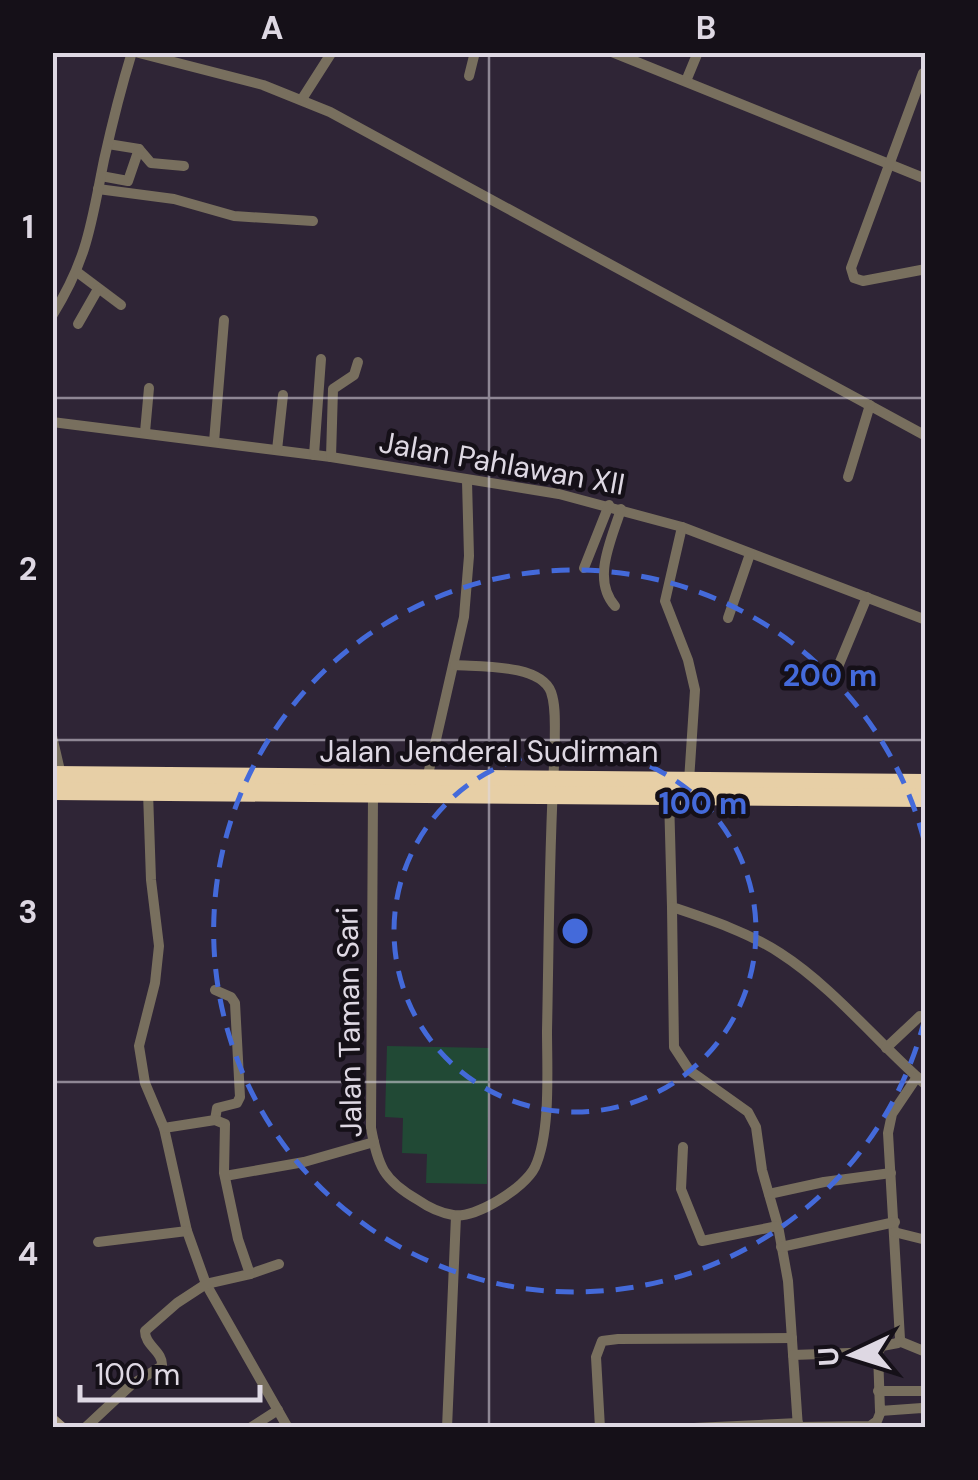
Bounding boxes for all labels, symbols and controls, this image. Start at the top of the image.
text: A [261,7,283,49]
text: B [696,7,716,49]
text: 1 [22,206,34,248]
street label: Jalan Pahlawan XII [376,422,628,504]
text: 2 [19,548,37,590]
text: 200 m [783,656,877,695]
street label: Jalan Jenderal Sudirman [320,732,658,771]
text: 100 m [659,784,747,823]
text: 3 [18,891,38,933]
street label: Jalan Taman Sari [327,906,371,1138]
centre of rings [557,913,593,949]
text: 4 [18,1233,38,1275]
north arrow [803,1305,903,1405]
scale bar [80,1340,260,1402]
text: U [809,1346,848,1368]
text: 100 m [95,1355,180,1394]

